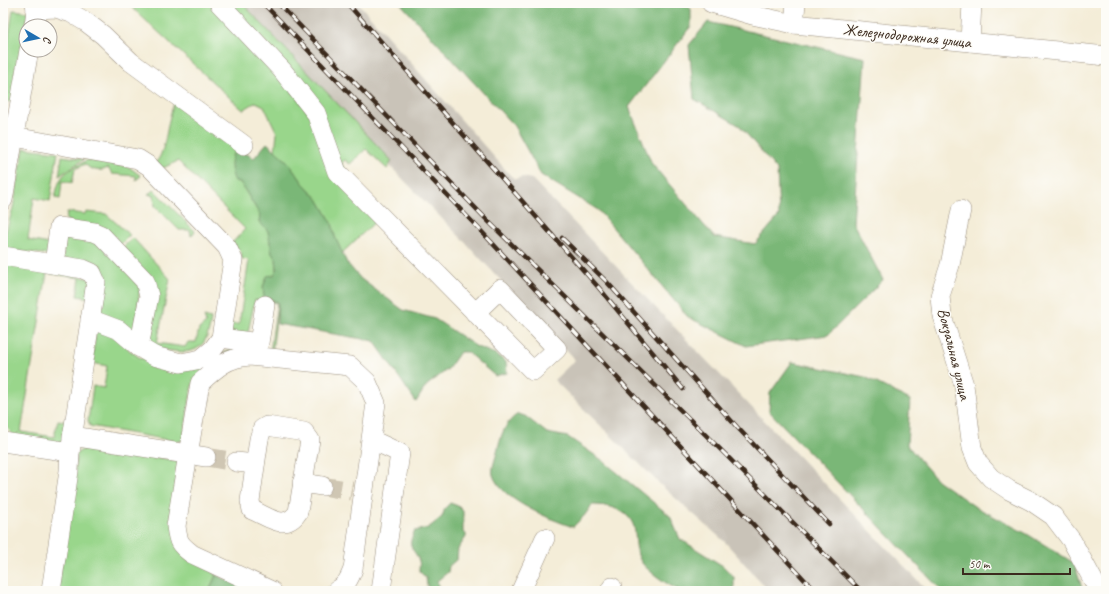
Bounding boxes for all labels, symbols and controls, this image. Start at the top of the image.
north arrow [18,18,58,58]
street label: Железнодорожная улица [842,19,973,53]
text: С [40,36,55,45]
street label: Вокзальная улица [933,306,975,403]
scale bar [963,550,1070,576]
text: 50 m [969,556,991,572]

